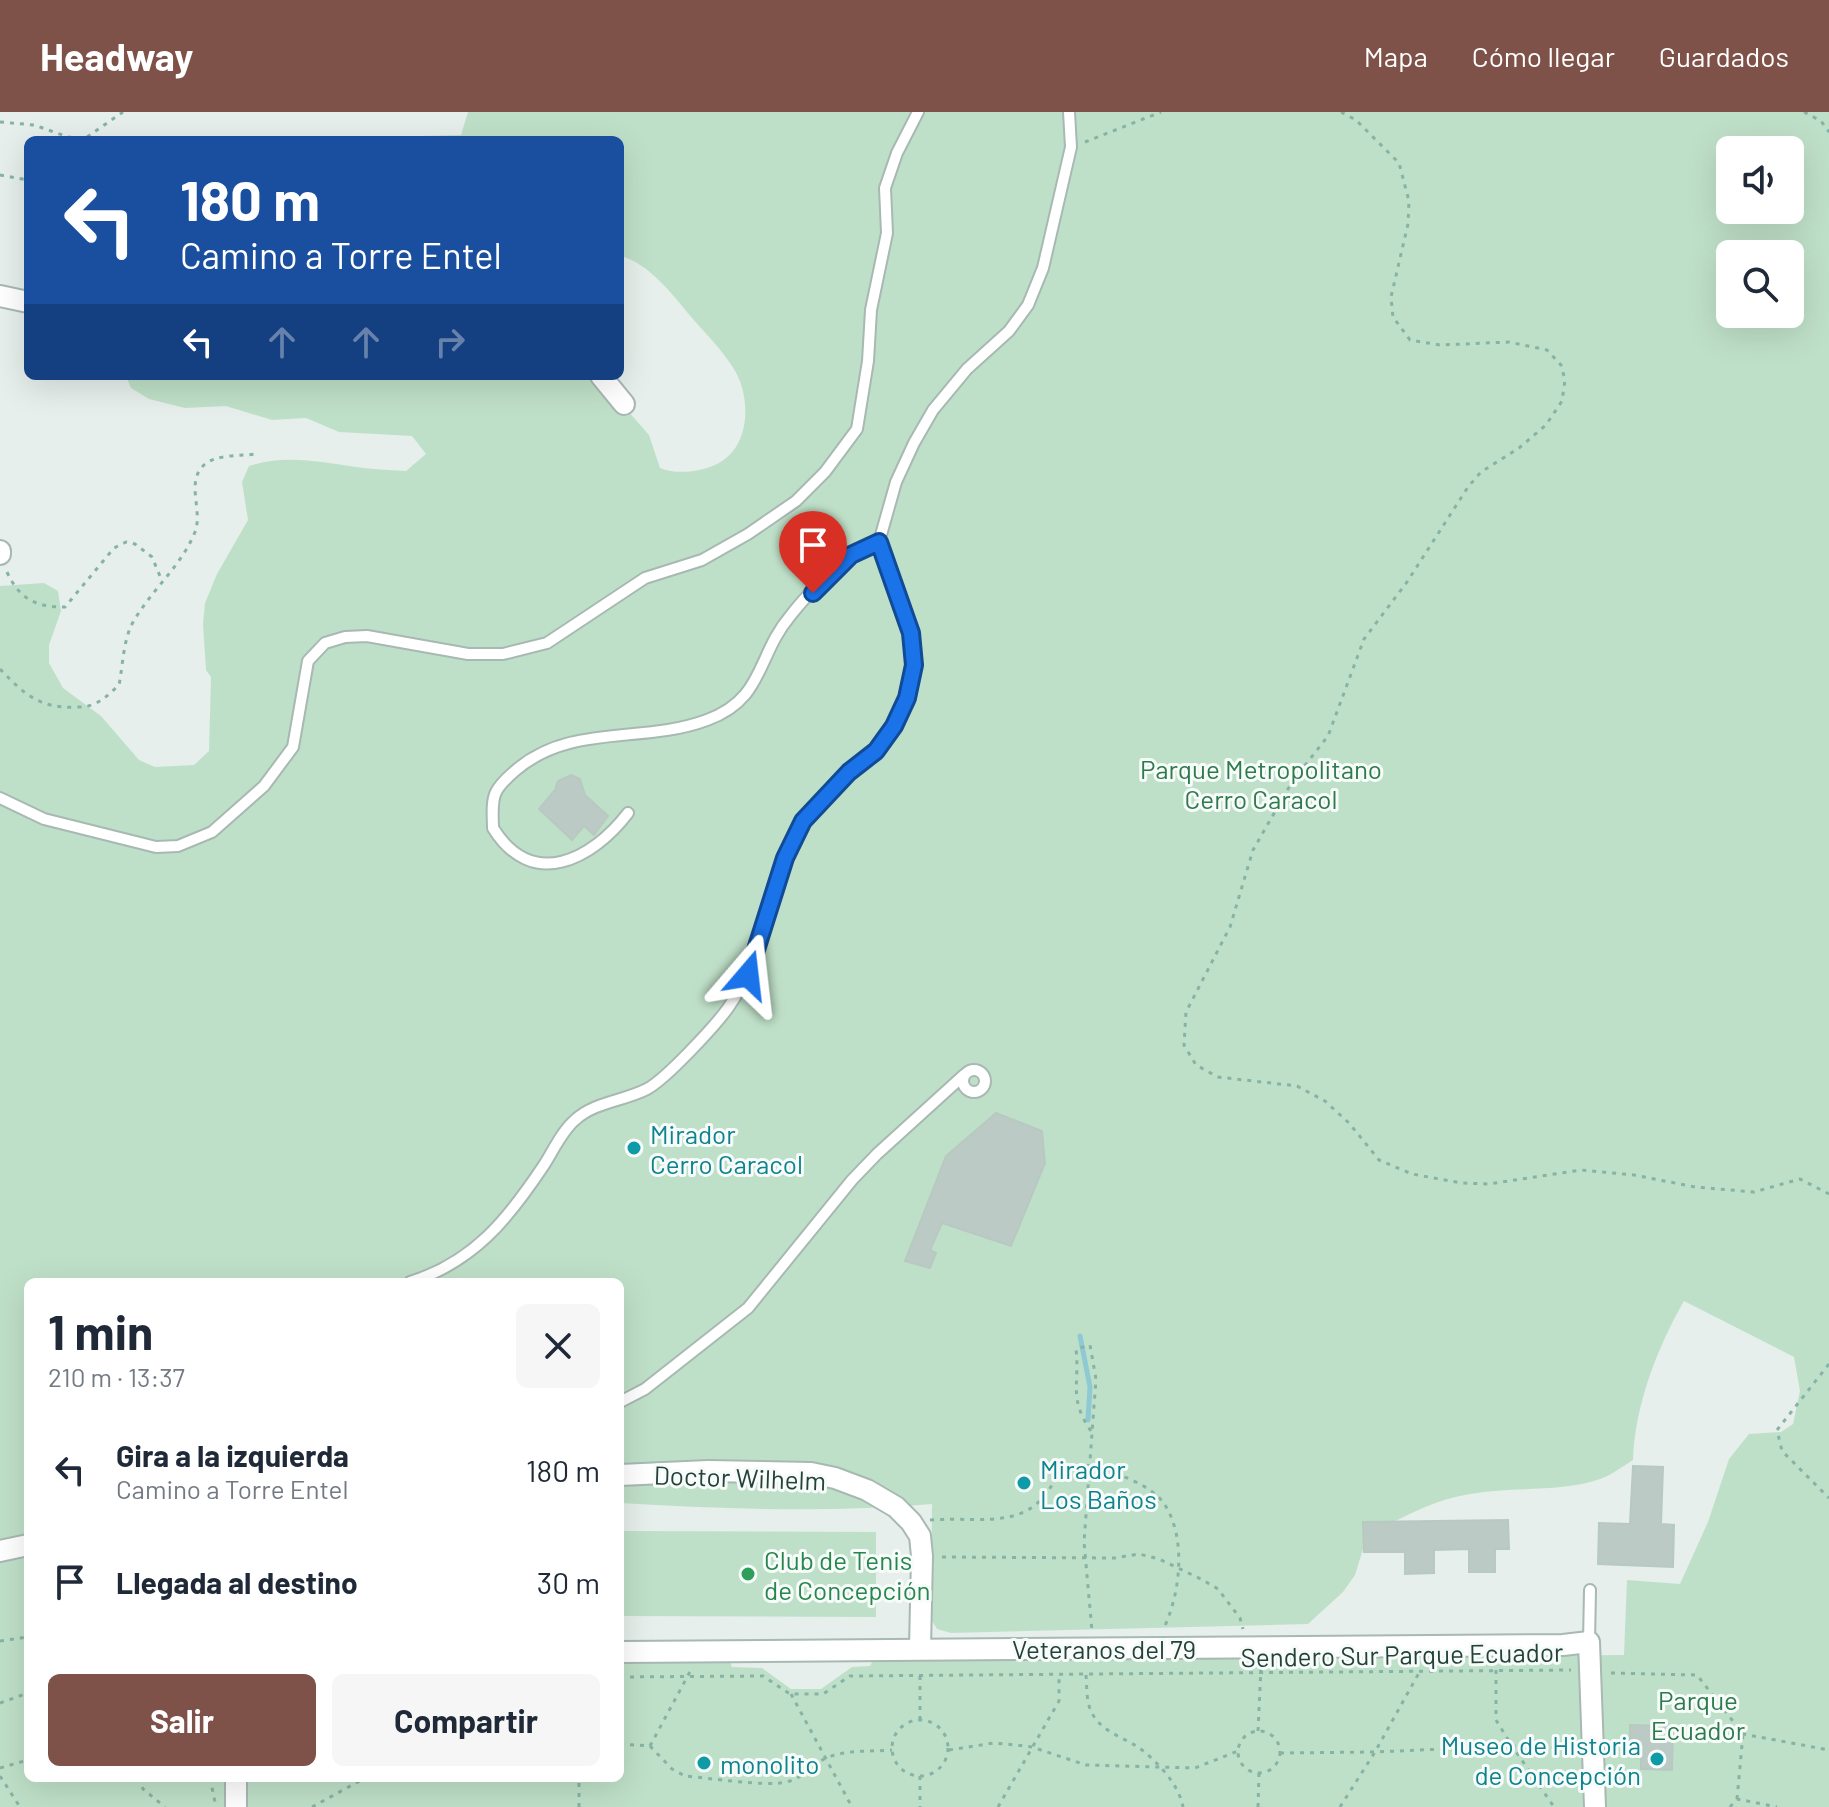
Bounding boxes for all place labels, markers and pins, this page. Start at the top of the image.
pin [779,511,847,593]
place label: Mirador Cerro Caracol [650,1118,803,1179]
marker: Mirador Cerro Caracol [625,1139,643,1157]
place label: Mirador Los Baños [1040,1453,1157,1514]
marker: Mirador Los Baños [1015,1474,1033,1492]
place label: Club de Tenis de Concepción [764,1544,931,1605]
marker: Club de Tenis de Concepción [739,1565,757,1583]
place label: Museo de Historia de Concepción [1441,1729,1641,1790]
place label: monolito [720,1748,819,1779]
marker: Museo de Historia de Concepción [1648,1750,1666,1768]
marker: monolito [695,1754,713,1772]

